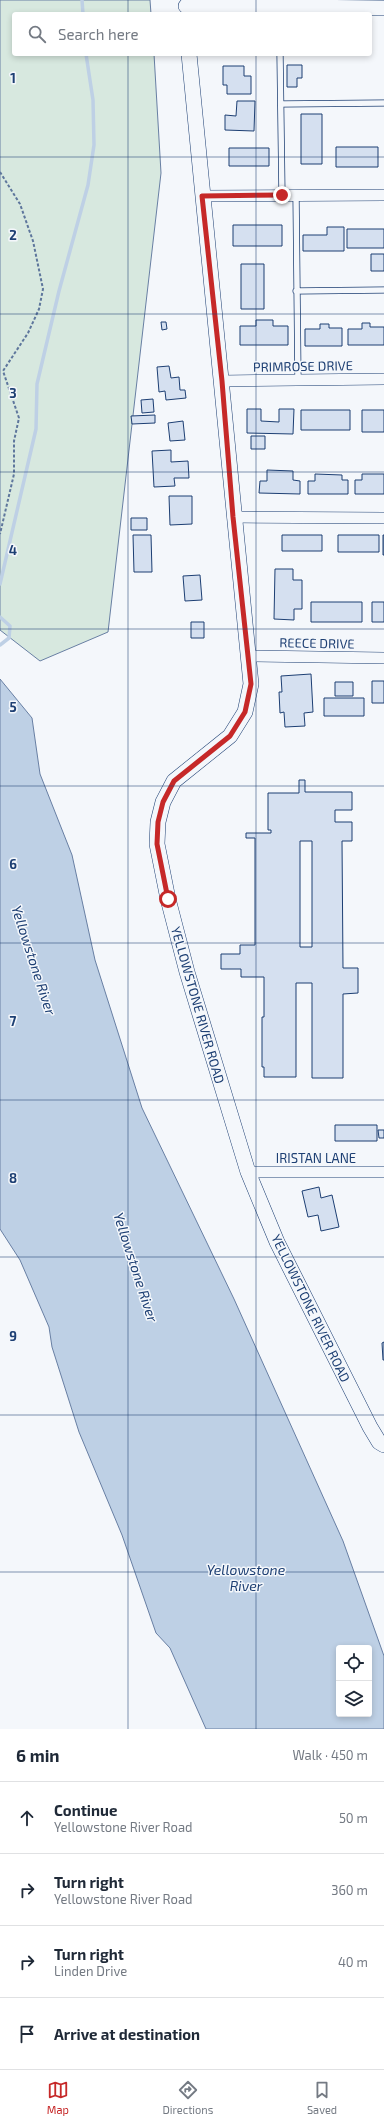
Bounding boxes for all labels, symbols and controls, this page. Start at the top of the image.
search box [12,12,372,56]
icon: search [26,23,48,45]
text: Search here [58,25,139,43]
text: 1 [10,70,16,86]
route end [273,186,291,204]
text: 2 [9,227,17,243]
street label: PRIMROSE DRIVE [253,357,353,375]
text: 3 [9,385,17,401]
text: 4 [9,542,17,558]
street label: REECE DRIVE [279,634,355,652]
text: 5 [9,699,17,715]
text: 6 [9,856,17,872]
route start [159,890,177,908]
water label: Yellowstone River [8,903,60,1017]
street label: YELLOWSTONE RIVER ROAD [168,925,228,1085]
text: 7 [10,1013,17,1029]
street label: IRISTAN LANE [276,1150,356,1166]
text: 8 [9,1170,17,1186]
water label: Yellowstone River [110,1210,162,1324]
street label: YELLOWSTONE RIVER ROAD [268,1231,354,1385]
text: 9 [9,1328,17,1344]
water label: Yellowstone River [207,1561,286,1594]
map controls [336,1645,372,1717]
button: locate [336,1645,372,1681]
button: layers [336,1681,372,1717]
text: 6 min [16,1745,60,1765]
text: Walk · 450 m [292,1747,368,1763]
text: Continue [54,1801,117,1819]
icon: ahead [16,1807,38,1829]
text: 50 m [339,1810,368,1826]
text: Yellowstone River Road [54,1819,193,1835]
text: Turn right [54,1873,124,1891]
icon: right [16,1879,38,1901]
text: 360 m [331,1882,368,1898]
text: Yellowstone River Road [54,1891,193,1907]
text: Turn right [54,1945,124,1963]
icon: right [16,1951,38,1973]
text: 40 m [338,1954,368,1970]
text: Linden Drive [54,1963,127,1979]
icon: arrive [16,2023,38,2045]
text: Arrive at destination [54,2025,200,2043]
tab: Map [47,2079,69,2116]
tab: Directions [163,2079,213,2116]
tab: Saved [307,2079,337,2116]

